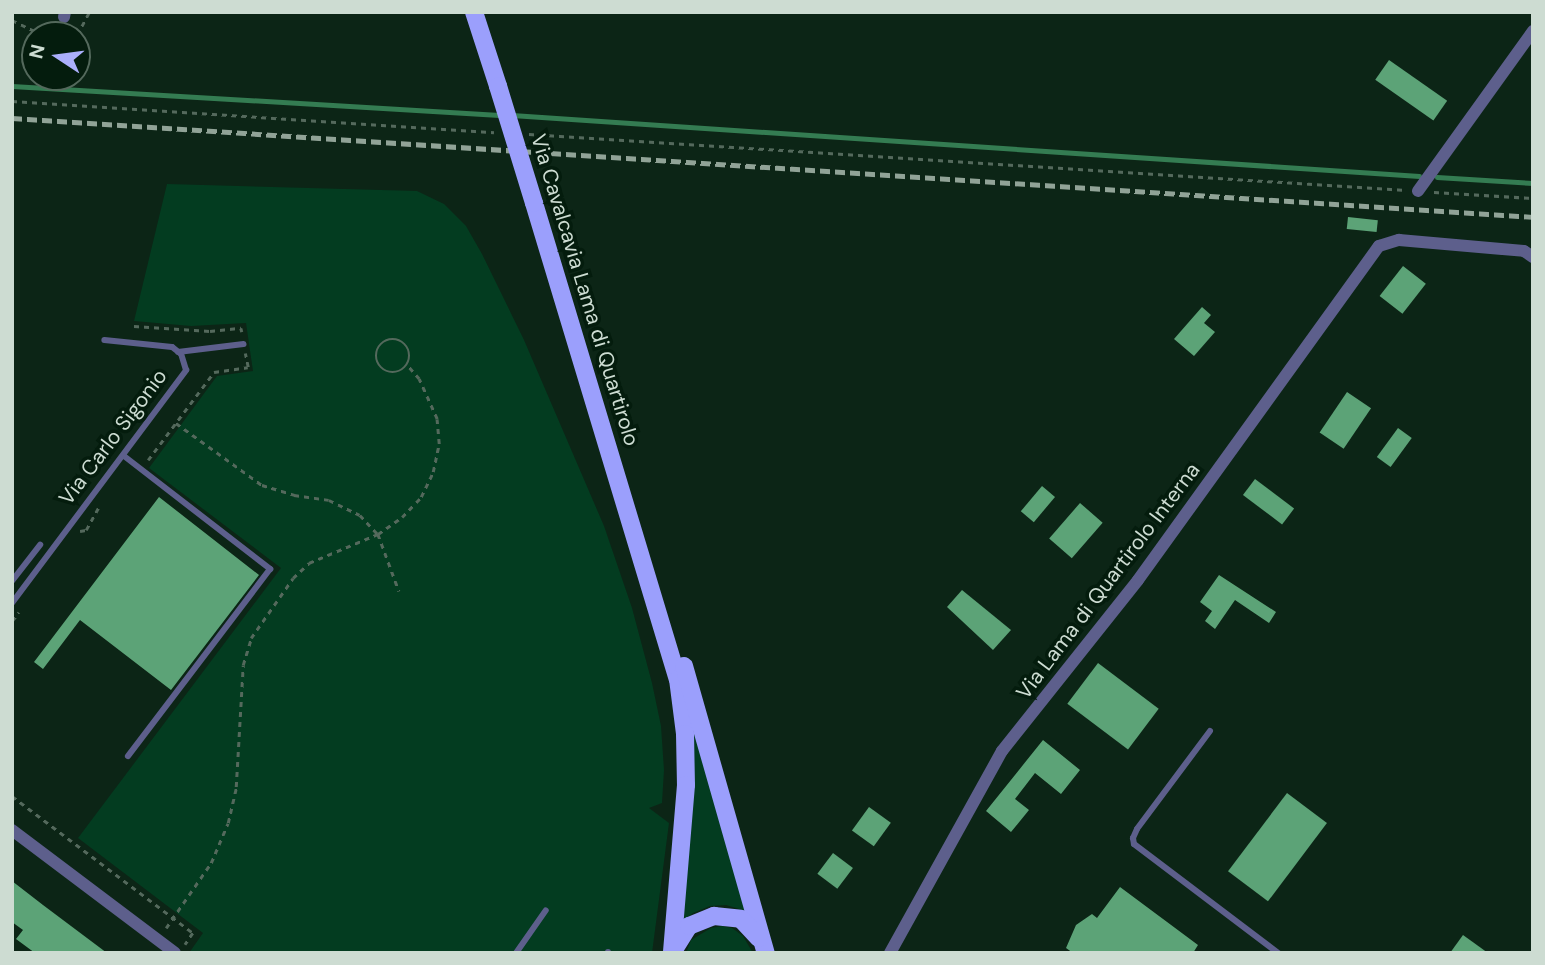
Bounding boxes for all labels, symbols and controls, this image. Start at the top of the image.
north arrow [21,21,91,91]
text: N [23,42,51,61]
street label: Via Cavalcavia Lama di Quartirolo [525,131,645,449]
street label: Via Carlo Sigonio [54,364,172,510]
street label: Via Lama di Quartirolo Interna [1011,458,1205,704]

